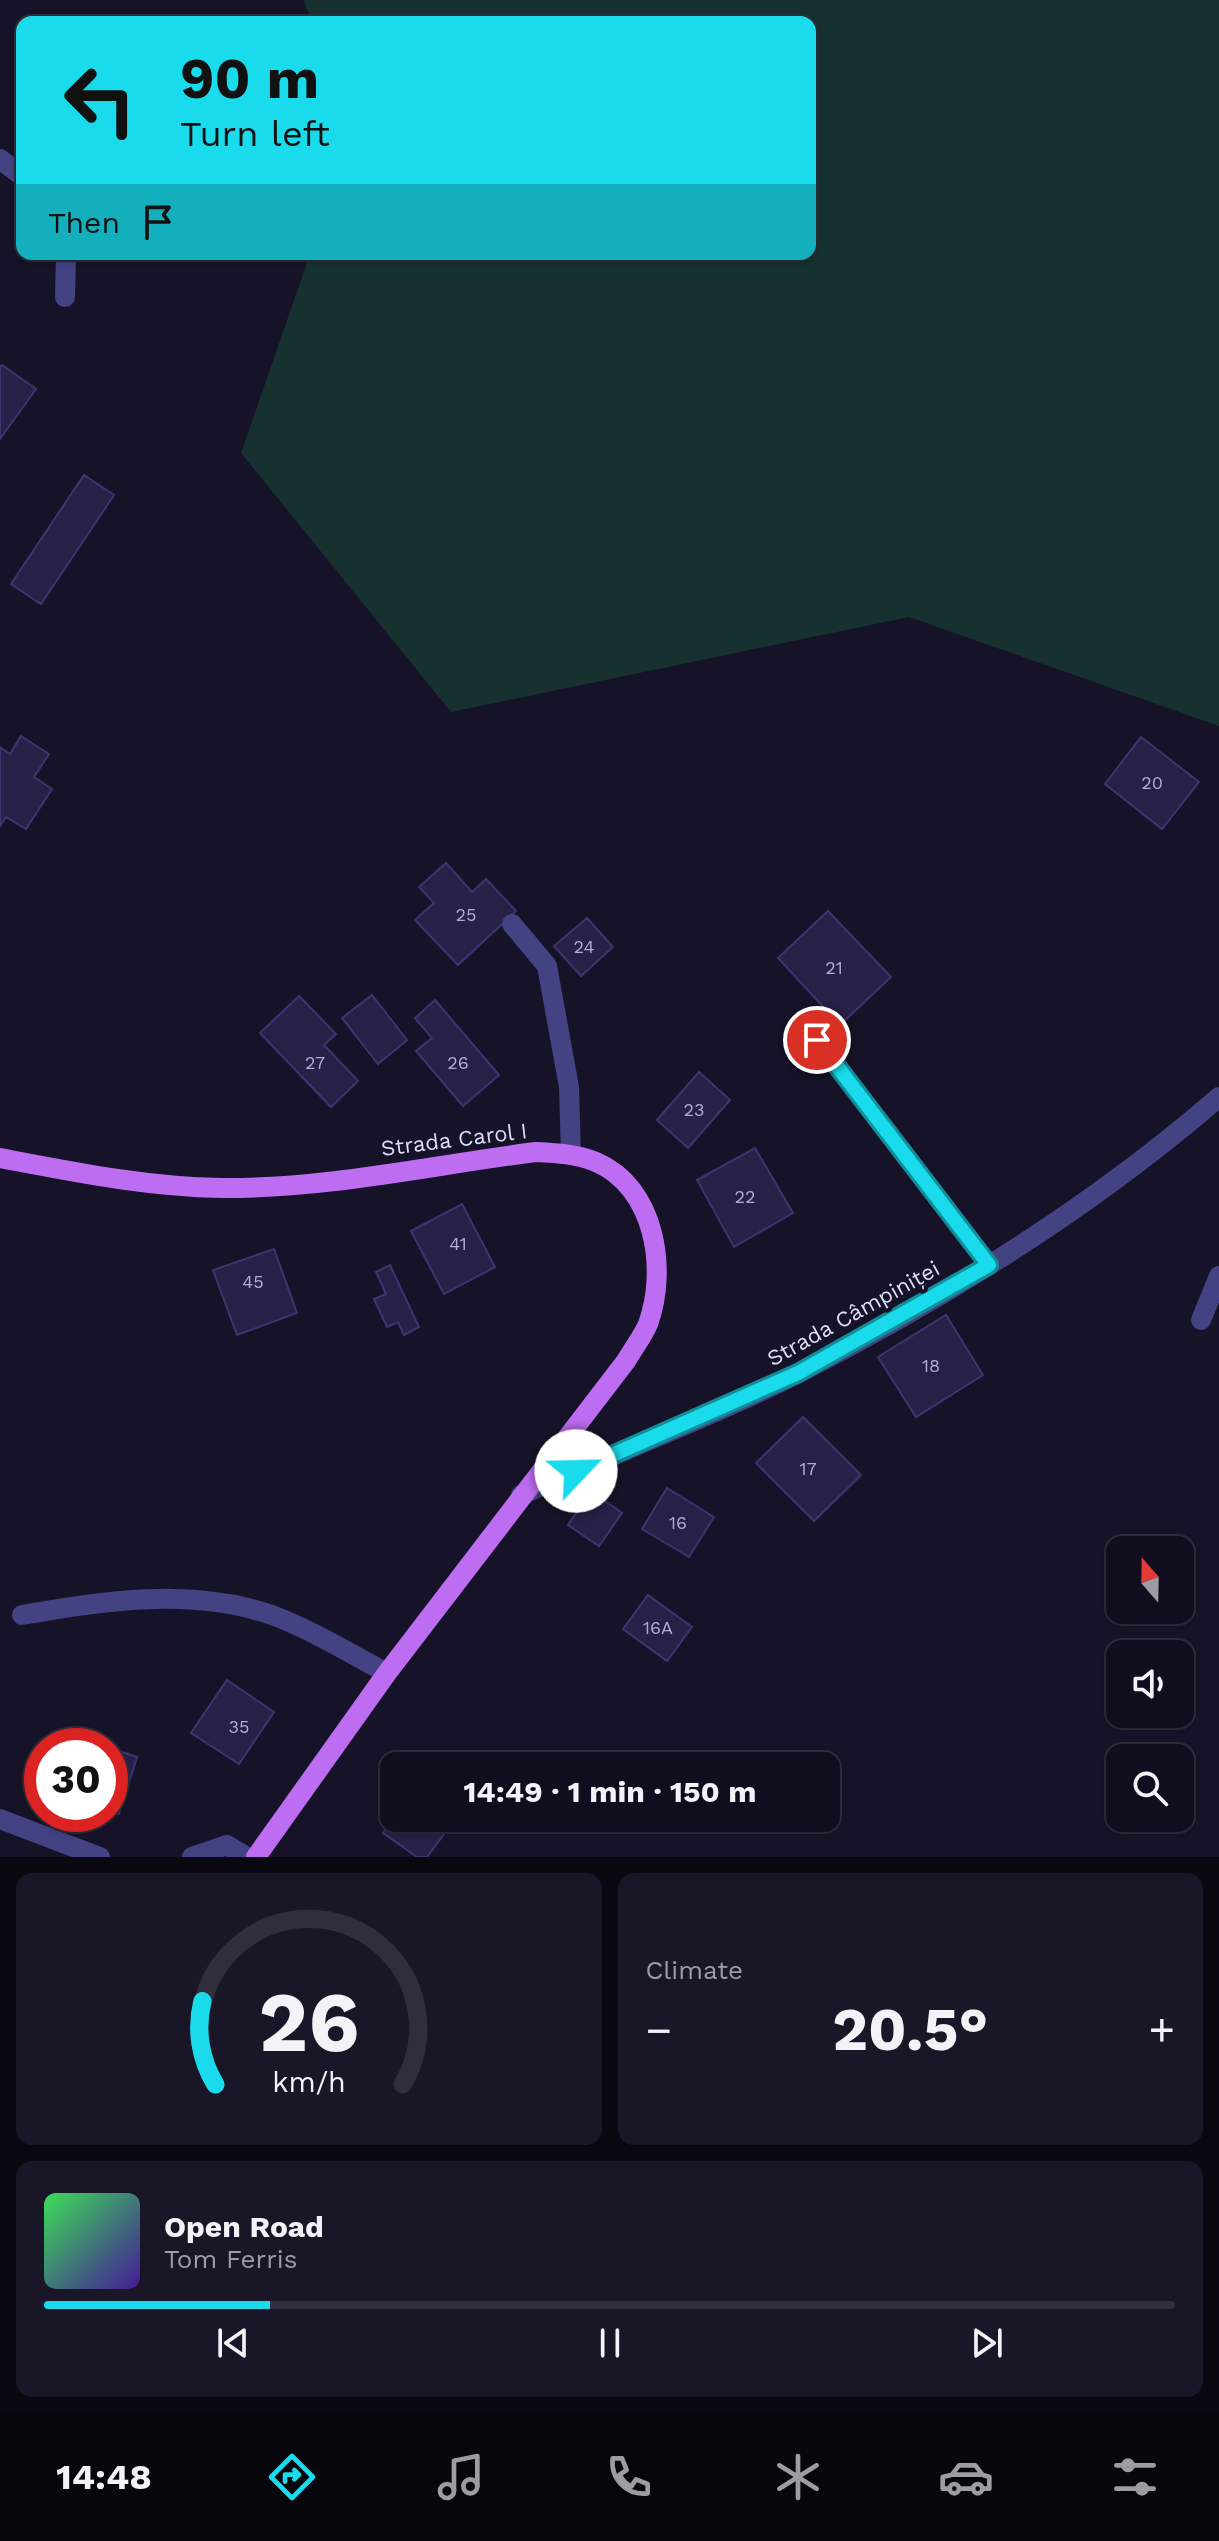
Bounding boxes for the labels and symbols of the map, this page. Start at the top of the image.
house number: 20 [1141,772,1163,793]
house number: 25 [456,904,476,925]
house number: 24 [574,936,594,957]
house number: 21 [825,957,843,978]
pin [783,1006,851,1074]
house number: 27 [305,1052,325,1073]
house number: 26 [447,1052,469,1073]
house number: 23 [684,1099,705,1120]
street label: Strada Carol I [380,1118,529,1161]
house number: 22 [735,1186,756,1207]
house number: 41 [449,1233,467,1254]
street label: Strada Câmpiniței [763,1256,944,1371]
house number: 45 [242,1271,264,1292]
house number: 18 [922,1355,940,1376]
position arrow [534,1429,618,1513]
house number: 17 [799,1458,817,1479]
house number: 16 [669,1512,687,1533]
north arrow [1106,1536,1194,1624]
house number: 16A [643,1617,673,1638]
house number: 35 [229,1716,249,1737]
speed limit sign: 30 [24,1728,128,1832]

